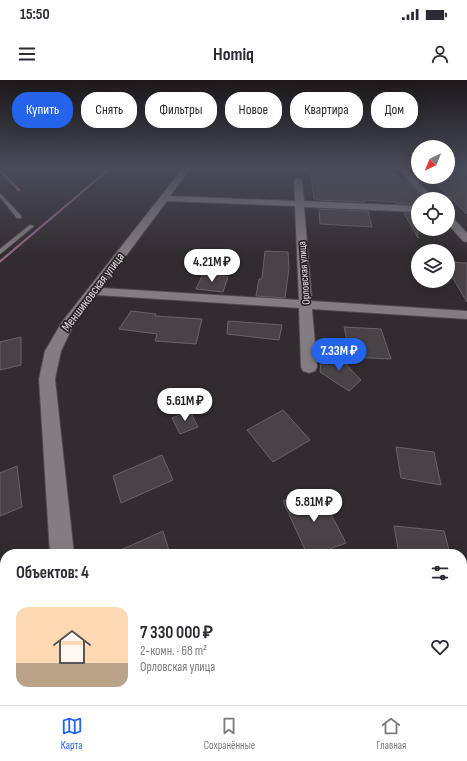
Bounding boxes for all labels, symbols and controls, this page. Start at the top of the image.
text: 15:50 [20,5,50,24]
icon: menu [16,43,38,65]
icon: person [429,43,451,65]
text: Homiq [213,44,254,65]
chip: Купить [12,92,73,128]
chip: Снять [81,92,137,128]
chip: Фильтры [145,92,217,128]
chip: Новое [225,92,282,128]
chip: Квартира [290,92,363,128]
chip: Дом [371,92,418,128]
north arrow [411,140,455,184]
map controls [411,140,455,288]
button: locate [411,192,455,236]
street label: Орловская улица [295,241,313,305]
button: layers [411,244,455,288]
street label: Меншиковская улица [58,249,128,335]
pin: 4.21M ₽ [175,249,249,283]
text: 4.21M ₽ [193,254,231,270]
pin: 7.33M ₽ [302,338,376,372]
text: 7.33M ₽ [321,343,357,359]
pin: 5.61M ₽ [148,388,222,422]
text: 5.61M ₽ [166,393,204,409]
pin: 5.81M ₽ [277,489,351,523]
text: 5.81M ₽ [295,494,333,510]
icon: filters [429,562,451,584]
text: Объектов: 4 [16,563,89,583]
icon: home [48,623,96,671]
text: 7 330 000 ₽ [140,623,213,643]
icon: heart [429,636,451,658]
text: 2-комн. · 68 m² [140,643,207,659]
text: Орловская улица [140,659,215,675]
tab: Карта [61,715,83,752]
tab: Сохранённые [204,715,255,752]
tab: Главная [376,715,406,752]

